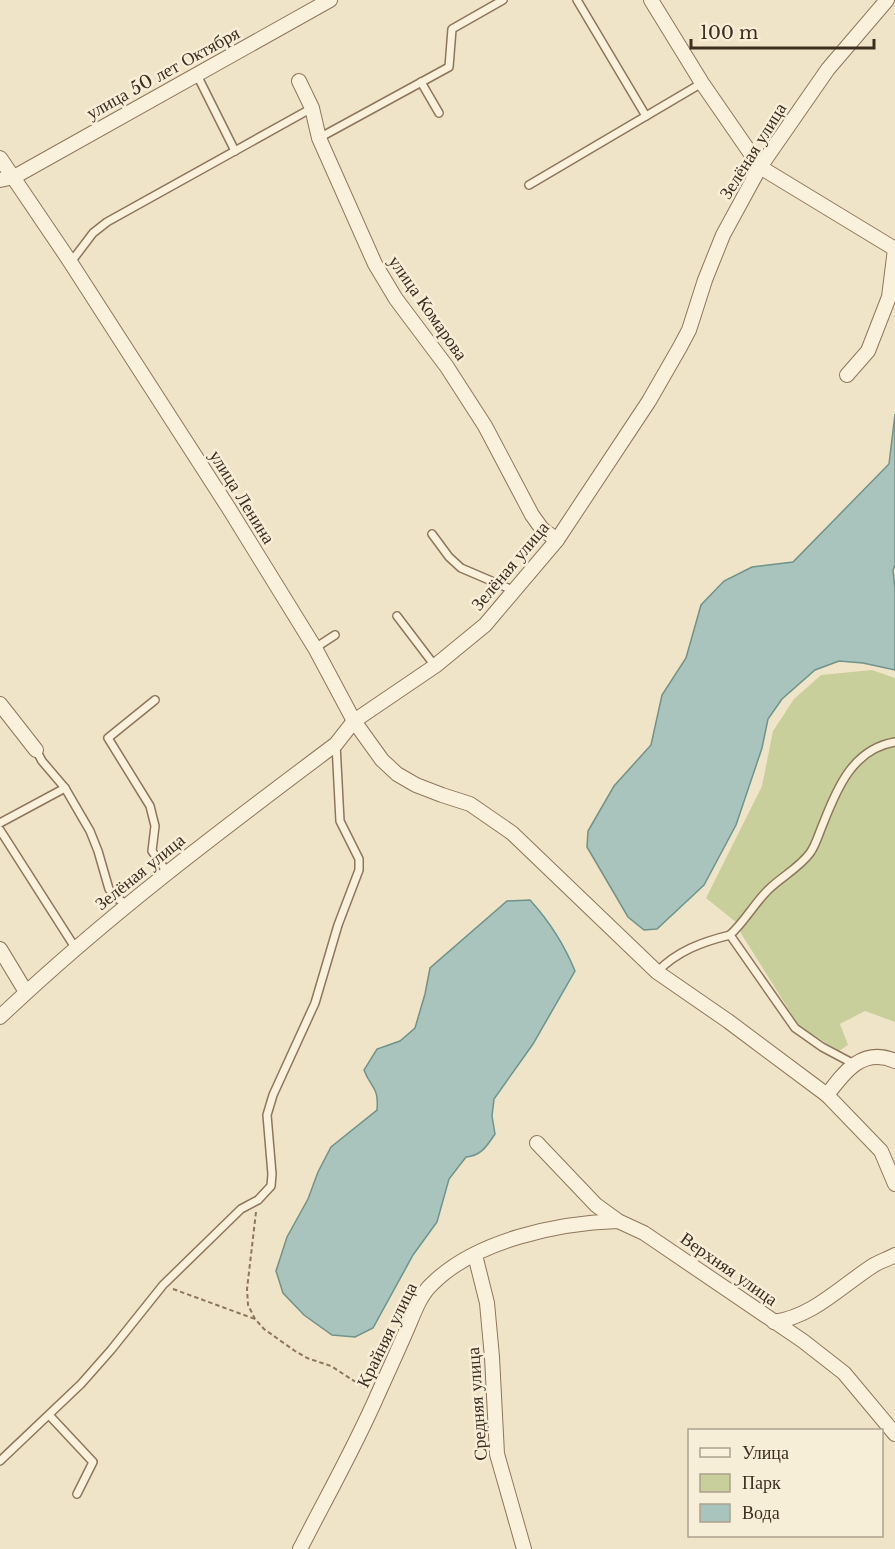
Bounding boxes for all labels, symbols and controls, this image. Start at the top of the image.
scale bar [691,12,874,50]
street label: улица 50 лет Октября [83,22,243,124]
text: 100 m [700,22,758,44]
street label: Зелёная улица [715,99,791,203]
street label: улица Комарова [384,251,472,365]
street label: улица Ленина [204,446,280,548]
street label: Зелёная улица [466,517,554,615]
street label: Зелёная улица [91,829,189,915]
street label: Верхняя улица [676,1227,782,1311]
street label: Крайняя улица [352,1279,422,1391]
street label: Средняя улица [462,1347,492,1461]
legend [688,1429,883,1537]
text: Улица [742,1442,789,1464]
text: Парк [742,1472,781,1494]
text: Вода [742,1502,780,1524]

